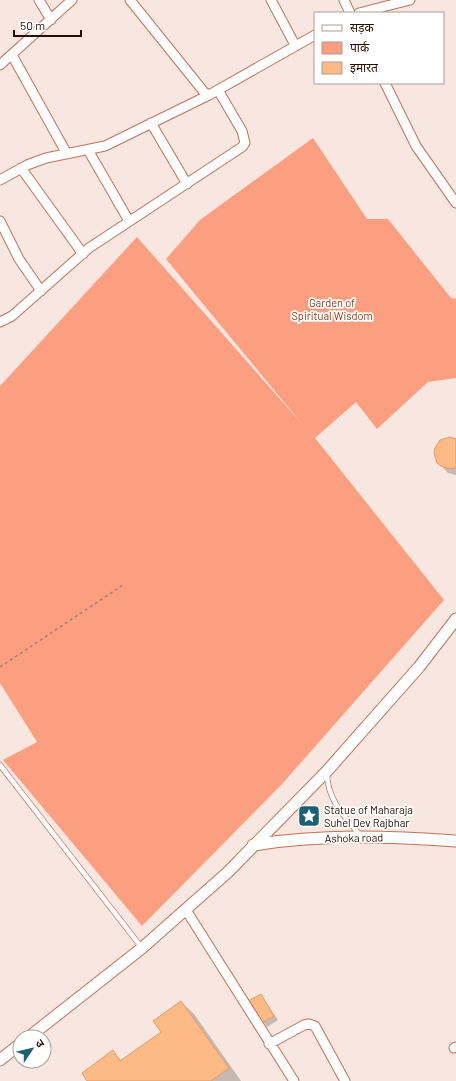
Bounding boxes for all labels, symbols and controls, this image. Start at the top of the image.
scale bar [14,12,81,38]
legend [314,12,444,84]
text: 50 m [20,18,45,32]
text: सड़क [350,20,375,35]
text: पार्क [350,40,370,54]
text: इमारत [350,60,379,75]
park label: Garden of Spiritual Wisdom [291,296,373,322]
place icon: Statue of Maharaja Suhel Dev Rajbhar [296,803,322,829]
place label: Statue of Maharaja Suhel Dev Rajbhar [324,803,413,829]
street label: Ashoka road [325,830,383,845]
north arrow [12,1029,52,1069]
text: उ [33,1037,48,1050]

